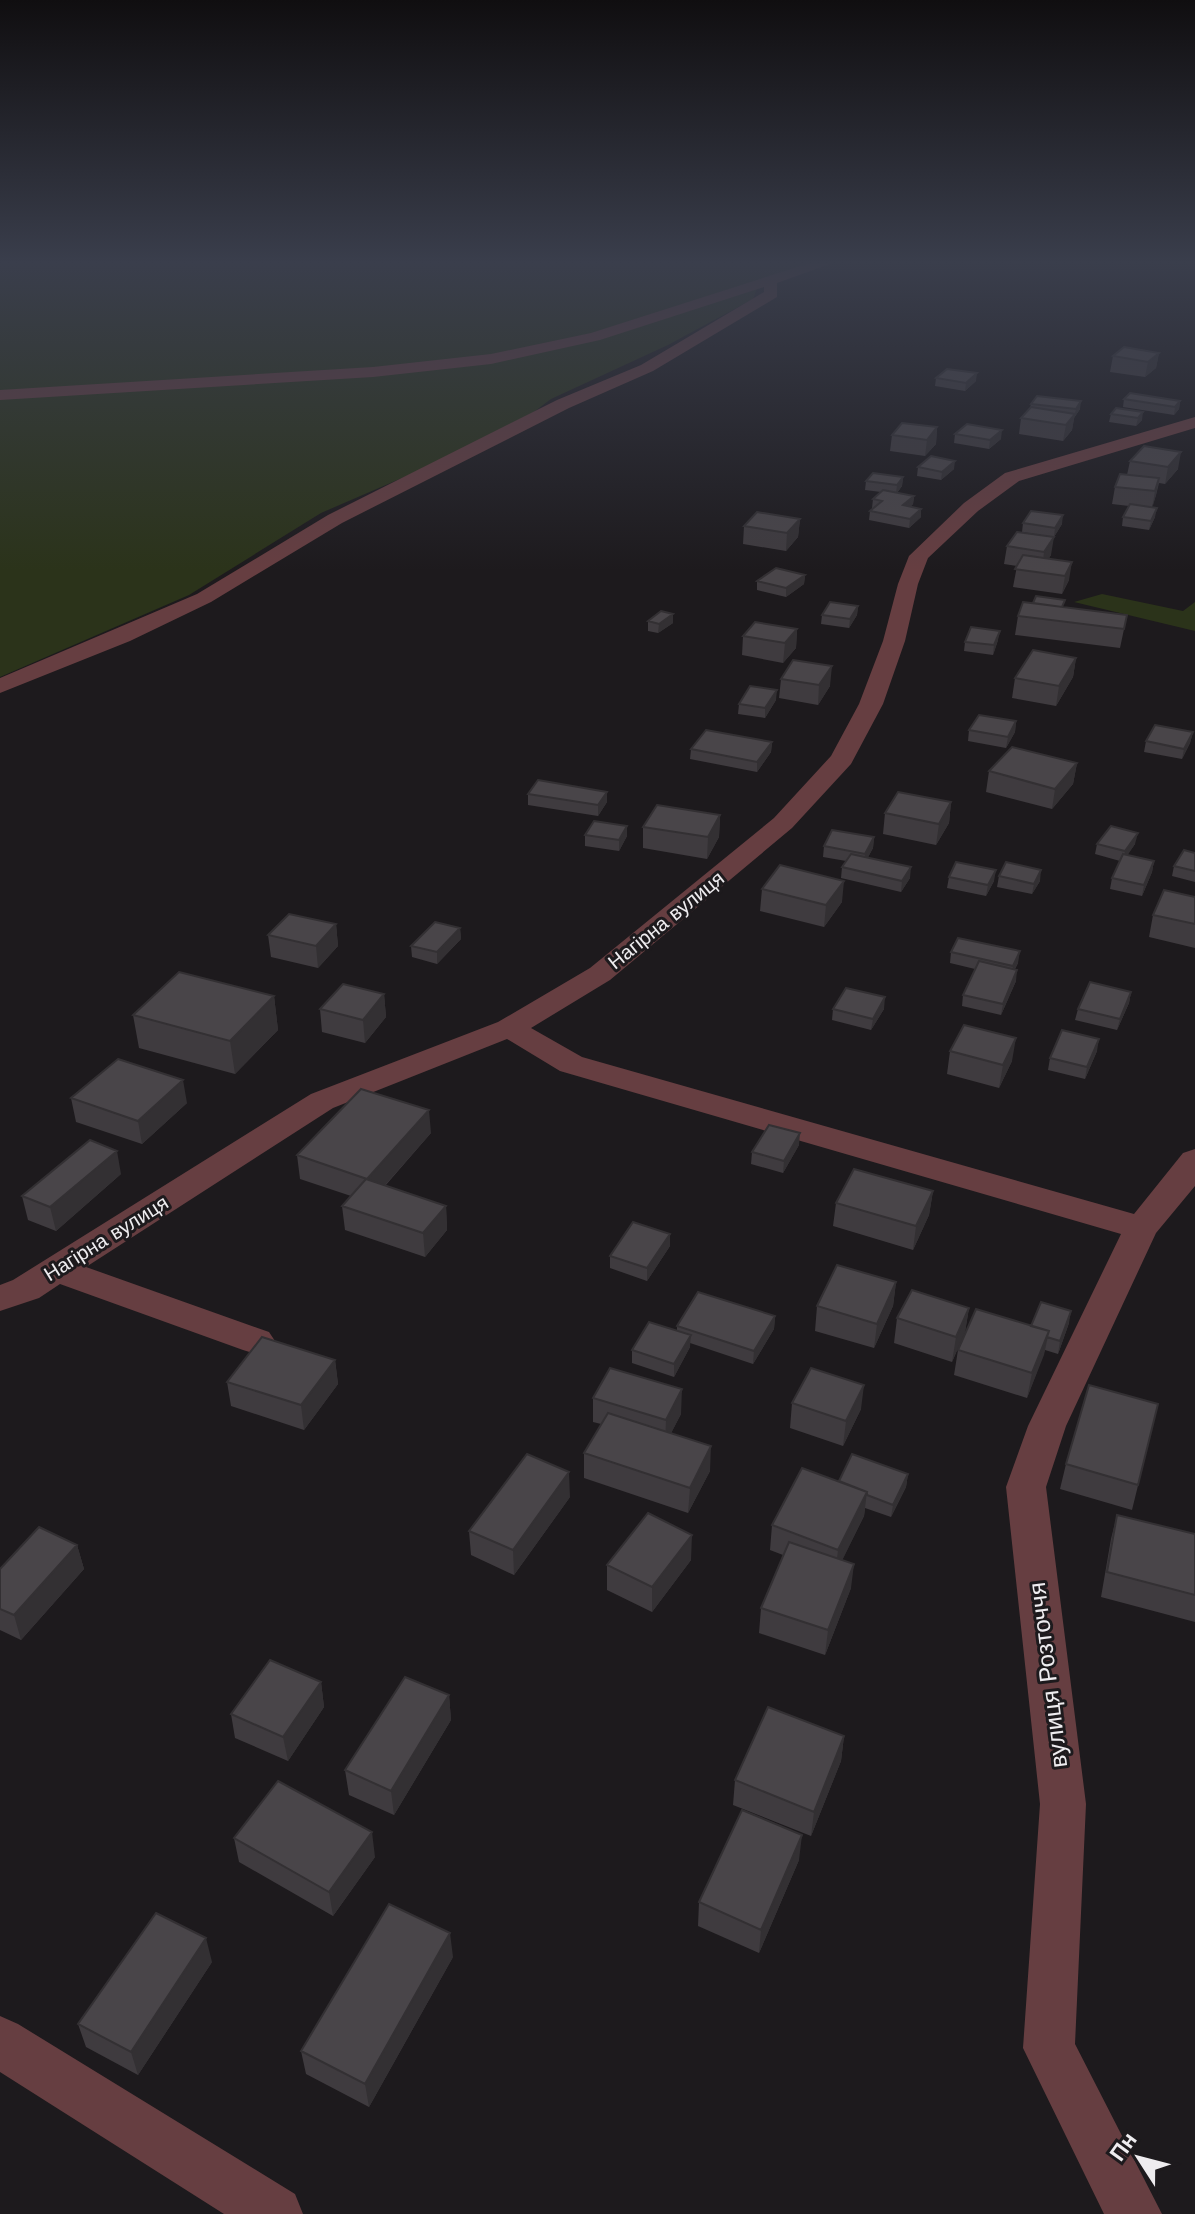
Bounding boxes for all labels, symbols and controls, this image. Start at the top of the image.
street label: Нагірна вулиця [603,866,729,974]
street label: Нагірна вулиця [39,1190,173,1286]
street label: вулиця Розточчя [1023,1581,1073,1769]
north arrow [1099,2118,1179,2198]
text: Пн [1105,2127,1142,2166]

